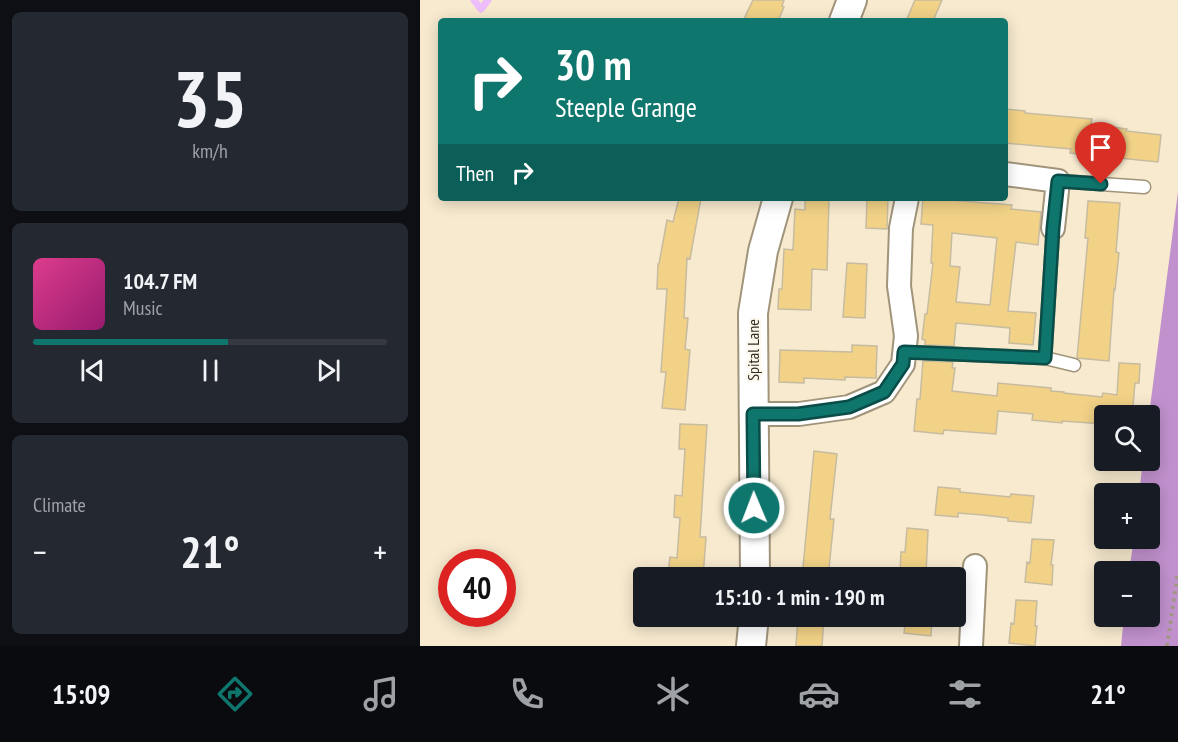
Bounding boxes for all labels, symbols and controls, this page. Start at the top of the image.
text: 30 m [555,37,632,92]
icon: right [456,42,534,120]
text: 35 [173,48,247,149]
text: Steeple Grange [555,90,697,124]
pin [1075,122,1126,184]
icon: arrive [1084,131,1117,164]
text: km/h [192,138,228,164]
icon: right [506,156,539,189]
text: Then [456,159,494,187]
text: 104.7 FM [123,267,197,295]
text: Music [123,295,163,321]
street label: Spital Lane [743,319,763,381]
icon: previous [76,354,109,387]
icon: pause [194,354,227,387]
icon: next [312,354,345,387]
map controls [1094,405,1160,627]
button: search [1094,405,1160,471]
position arrow [722,476,786,540]
button: + [1094,483,1160,549]
text: Climate [33,492,86,518]
text: 21° [180,522,240,580]
text: − [33,530,47,573]
text: + [373,530,387,573]
speed limit sign: 40 [438,549,516,627]
button: − [1094,561,1160,627]
text: 15:10 · 1 min · 190 m [714,583,885,611]
icon: directions [214,673,256,715]
icon: music [360,673,402,715]
icon: phone [506,673,548,715]
icon: climate [652,673,694,715]
icon: car [798,673,840,715]
icon: filters [944,673,986,715]
text: 15:09 [52,677,110,711]
text: 21° [1090,677,1126,711]

